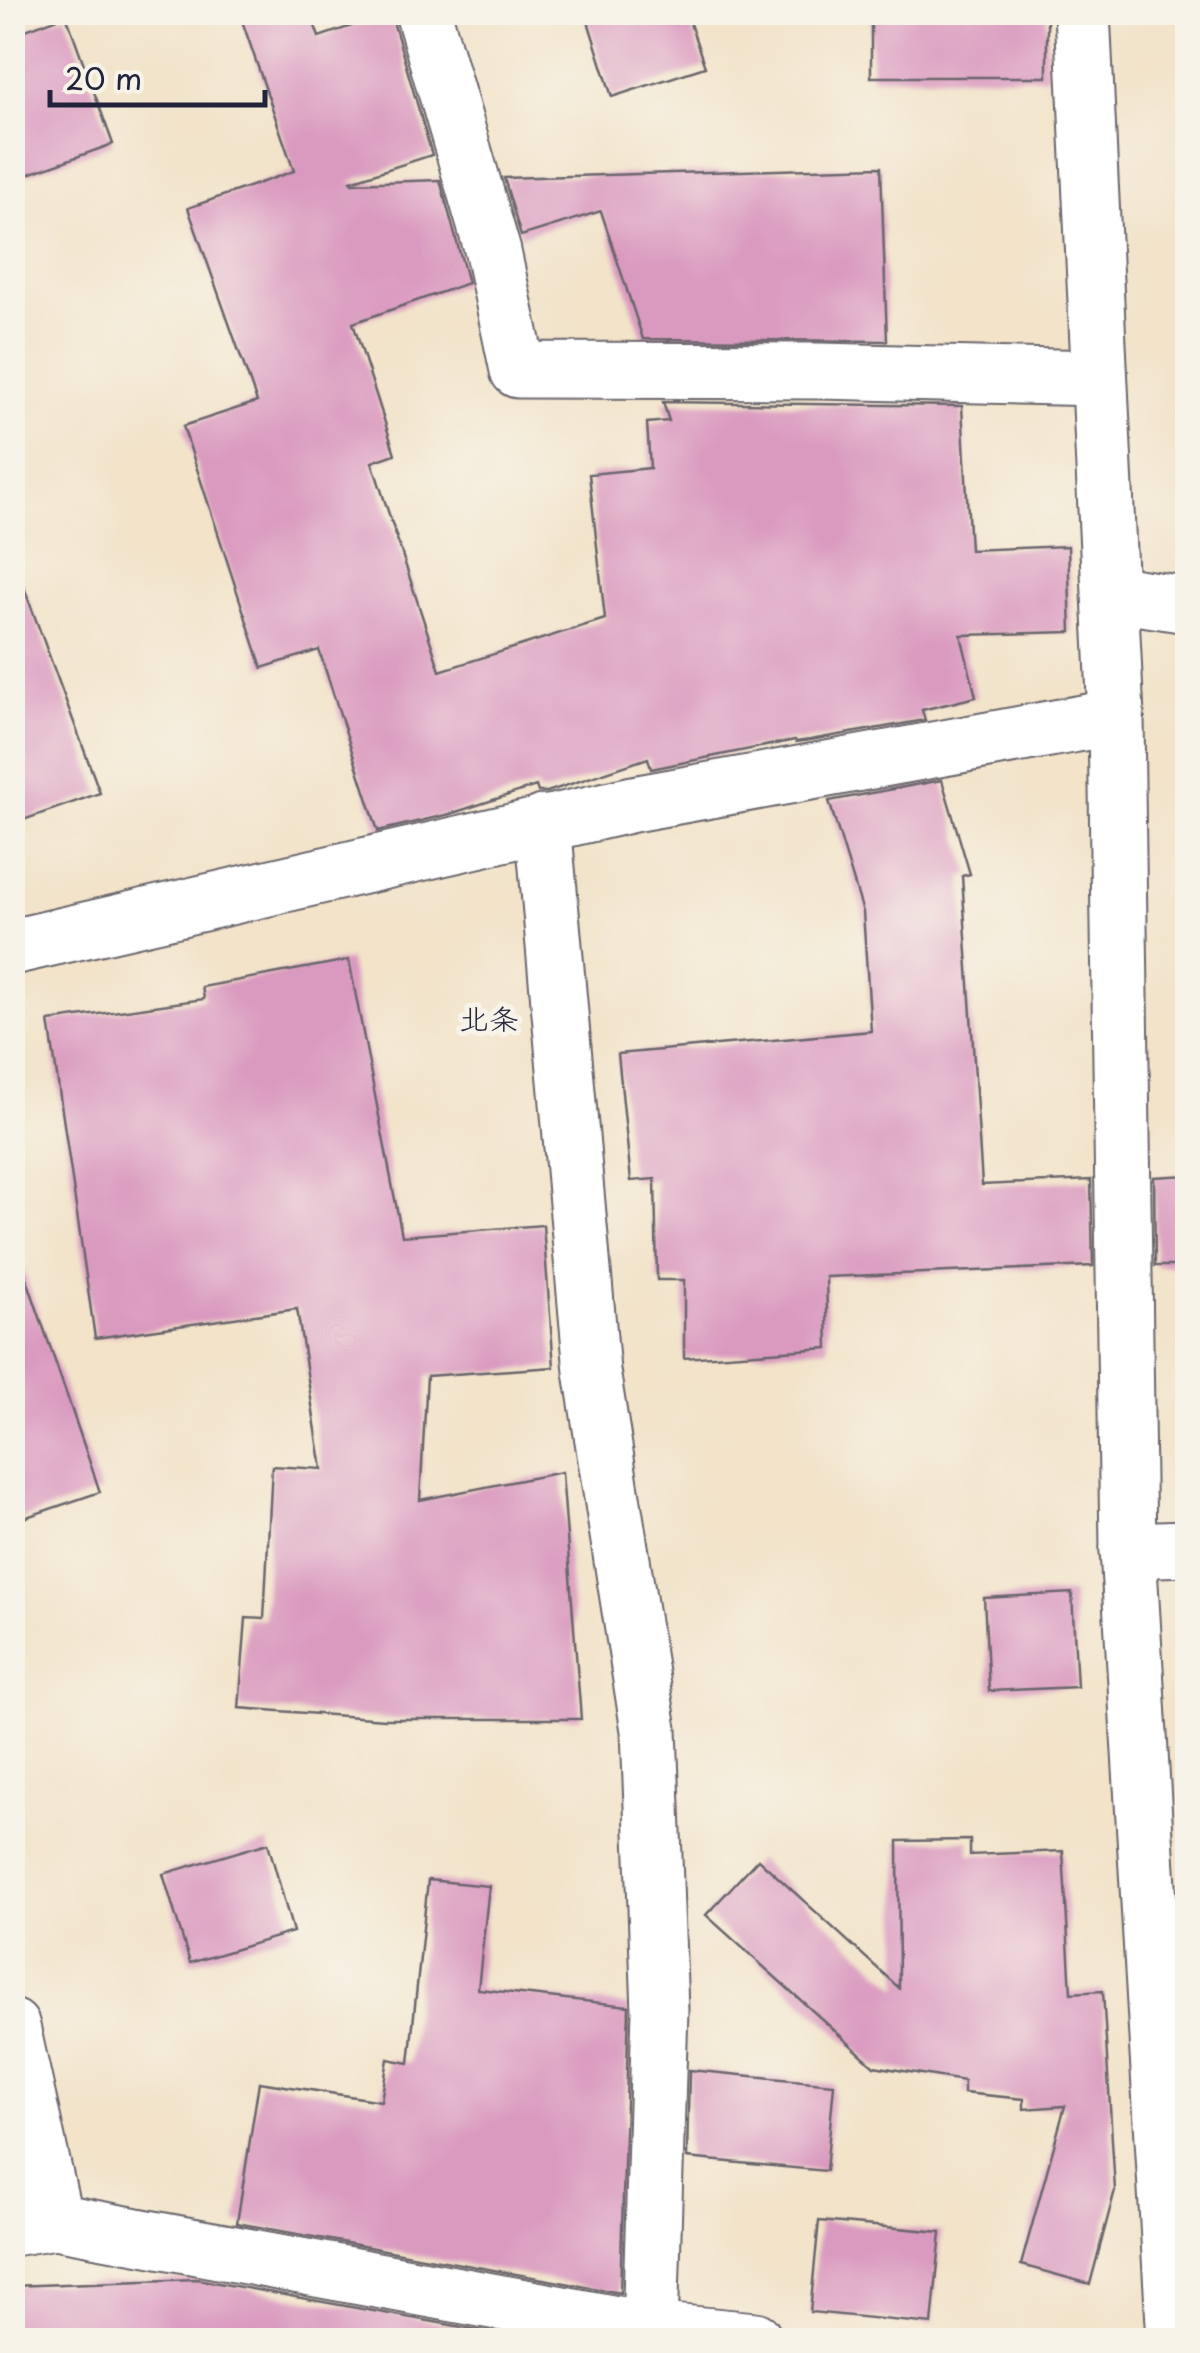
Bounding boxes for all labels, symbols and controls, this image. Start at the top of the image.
scale bar [50,45,265,107]
text: 20 m [65,55,142,100]
district label: 北条 [459,995,519,1040]

